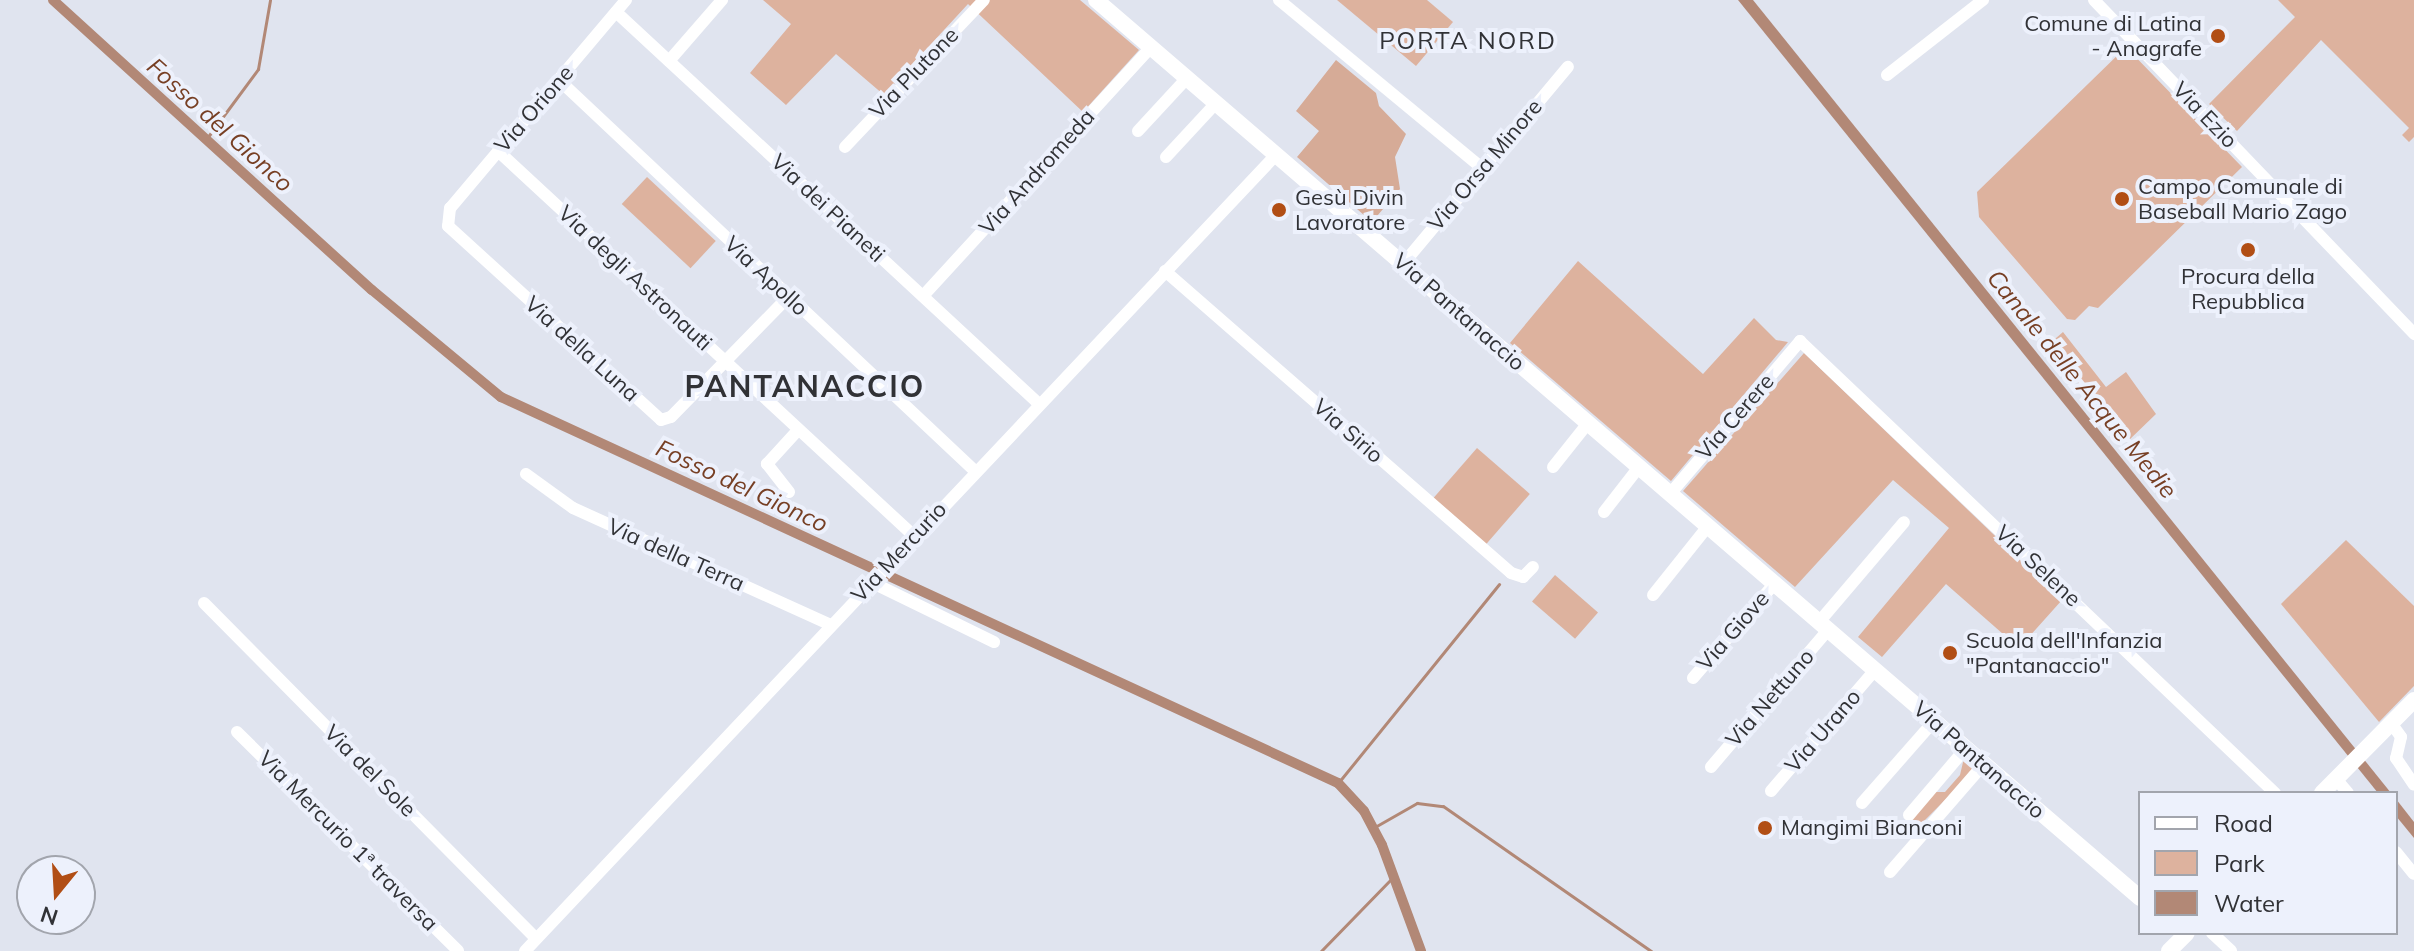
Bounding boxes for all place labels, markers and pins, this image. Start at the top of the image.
place label: Comune di Latina - Anagrafe [2024,10,2202,62]
marker: Comune di Latina - Anagrafe [2209,27,2227,45]
place label: Campo Comunale di Baseball Mario Zago [2138,173,2347,224]
place label: Gesù Divin Lavoratore [1295,184,1405,236]
marker: Campo Comunale di Baseball Mario Zago [2113,190,2131,208]
marker: Gesù Divin Lavoratore [1270,201,1288,219]
marker: Procura della Repubblica [2239,241,2257,259]
place label: Procura della Repubblica [2181,263,2315,314]
place label: Scuola dell'Infanzia "Pantanaccio" [1966,627,2162,678]
marker: Scuola dell'Infanzia "Pantanaccio" [1941,644,1959,662]
place label: Mangimi Bianconi [1781,815,1962,841]
marker: Mangimi Bianconi [1756,819,1774,837]

